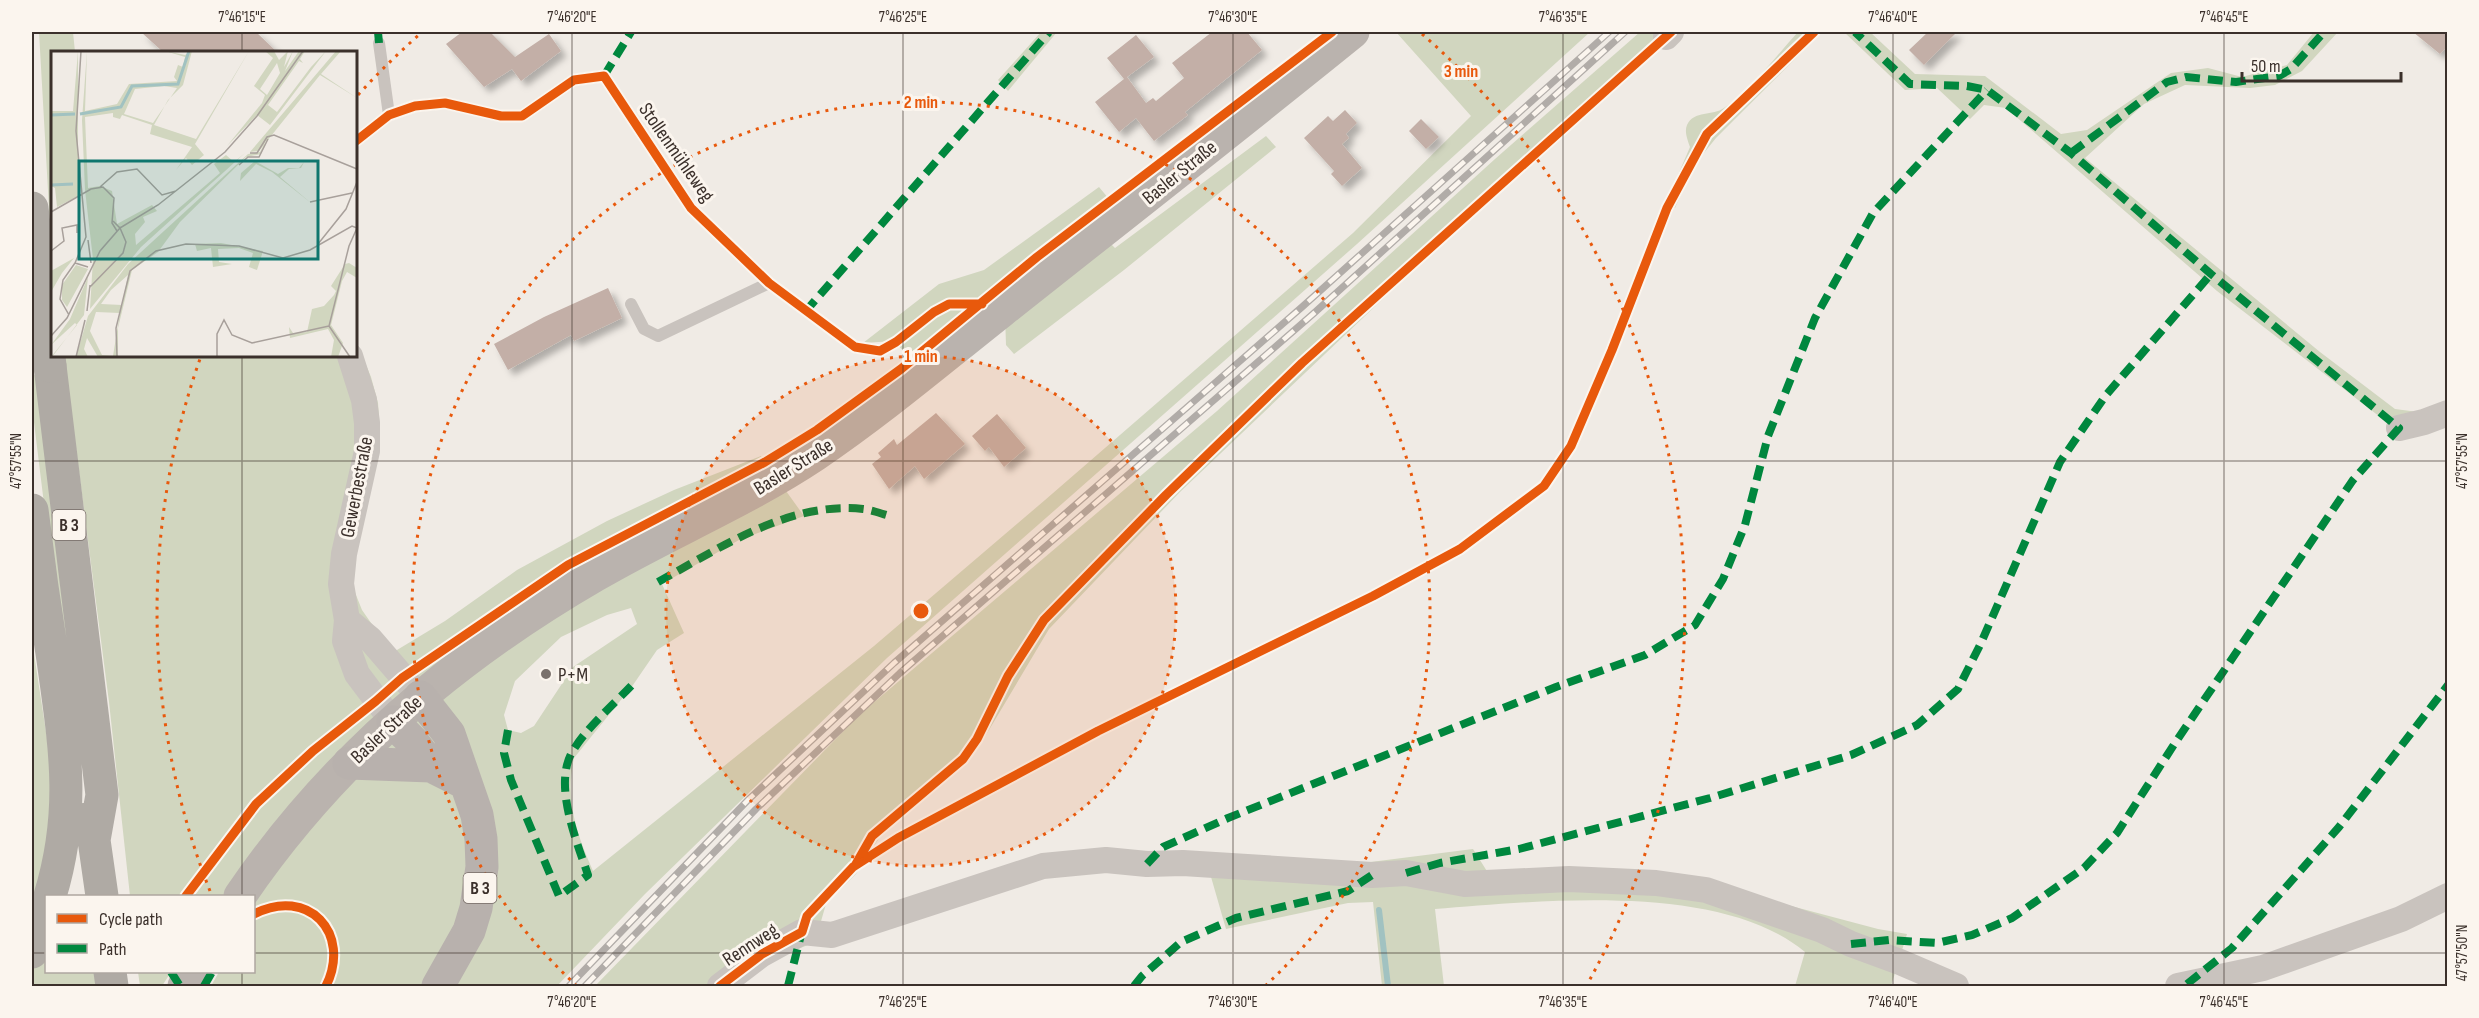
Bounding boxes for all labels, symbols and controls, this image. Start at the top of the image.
text: 7°46'15"E [218,8,266,27]
text: 7°46'20"E [547,8,597,27]
text: 7°46'25"E [879,8,927,27]
text: 7°46'30"E [1208,8,1258,27]
text: 7°46'35"E [1539,8,1587,27]
text: 7°46'40"E [1868,8,1918,27]
text: 7°46'45"E [2200,8,2248,27]
scale bar [2242,45,2401,83]
inset map [51,51,357,357]
text: 50 m [2251,56,2281,77]
text: 3 min [1444,61,1478,82]
text: 2 min [904,92,938,113]
street label: Stollenmühleweg [633,98,719,207]
street label: Basler Straße [1138,136,1222,210]
text: 1 min [904,346,938,367]
text: 47°57'55"N [7,433,26,489]
street label: Basler Straße [750,433,838,501]
text: 47°57'55"N [2453,433,2472,489]
street label: Gewerbestraße [335,435,379,540]
road number: B 3 [52,510,86,540]
centre of rings [911,601,931,621]
place label: P+M [558,663,588,687]
marker: P+M [539,667,553,681]
street label: Basler Straße [346,691,427,769]
road number: B 3 [464,873,496,903]
legend [45,895,255,973]
text: Cycle path [99,909,163,930]
street label: Rennweg [718,918,783,972]
text: 47°57'50"N [2453,925,2472,981]
text: Path [99,939,127,960]
text: 7°46'20"E [547,993,597,1012]
text: 7°46'25"E [879,993,927,1012]
text: 7°46'30"E [1208,993,1258,1012]
text: 7°46'35"E [1539,993,1587,1012]
text: 7°46'40"E [1868,993,1918,1012]
text: 7°46'45"E [2200,993,2248,1012]

